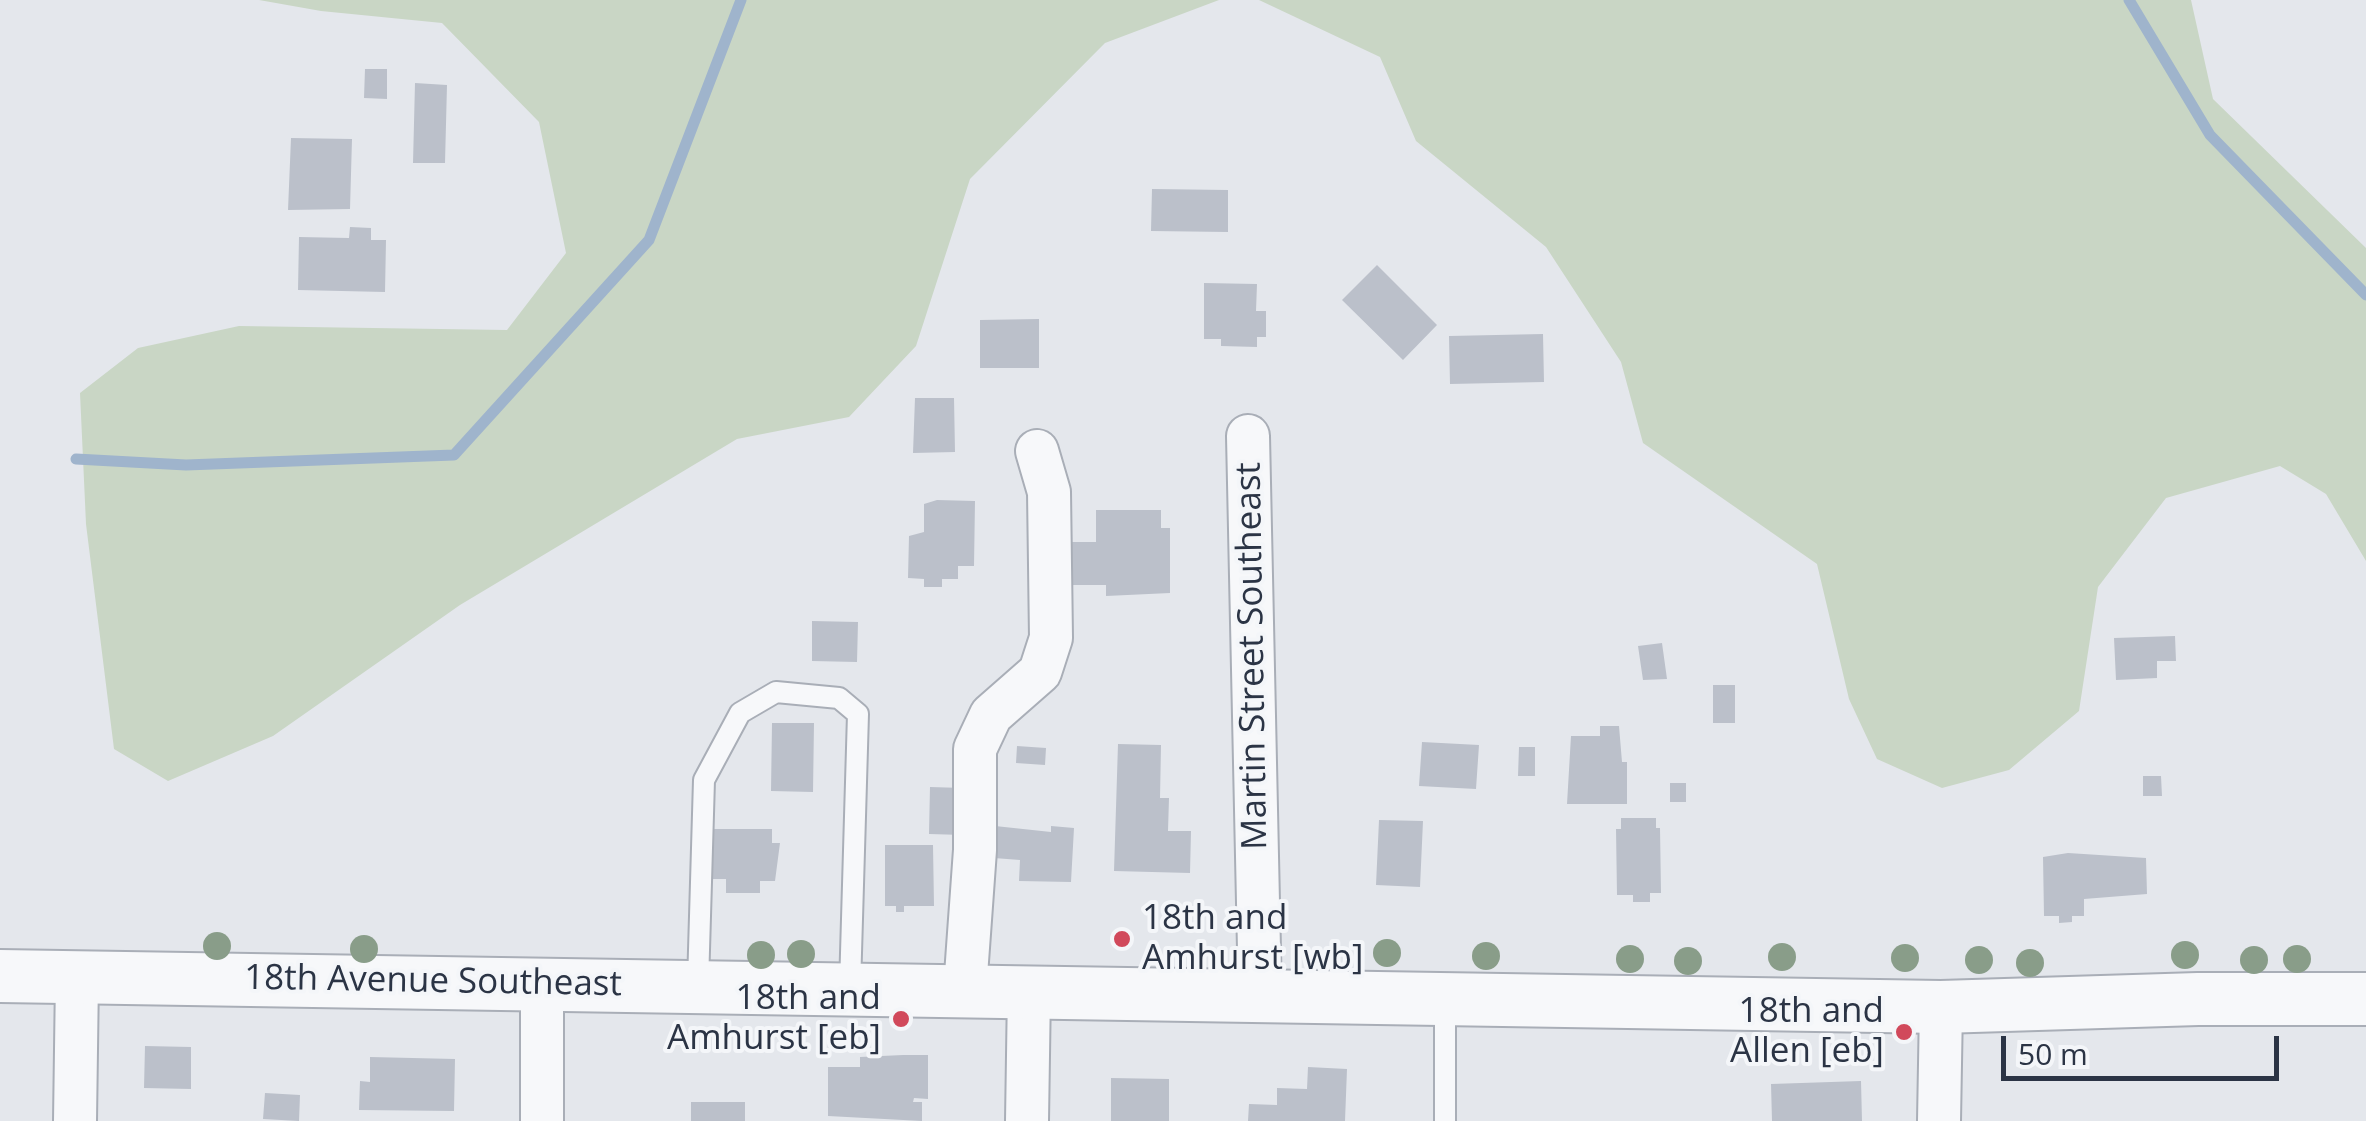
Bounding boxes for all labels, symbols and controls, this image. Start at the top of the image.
street label: Martin Street Southeast [1229,462,1277,850]
place label: 18th and Amhurst [wb] [1142,898,1363,980]
marker: 18th and Amhurst [wb] [1111,928,1133,950]
street label: 18th Avenue Southeast [244,958,622,1006]
place label: 18th and Amhurst [eb] [667,978,881,1060]
place label: 18th and Allen [eb] [1730,991,1884,1073]
marker: 18th and Amhurst [eb] [890,1008,912,1030]
scale bar [2006,1016,2284,1078]
marker: 18th and Allen [eb] [1893,1021,1915,1043]
text: 50 m [2018,1033,2088,1074]

